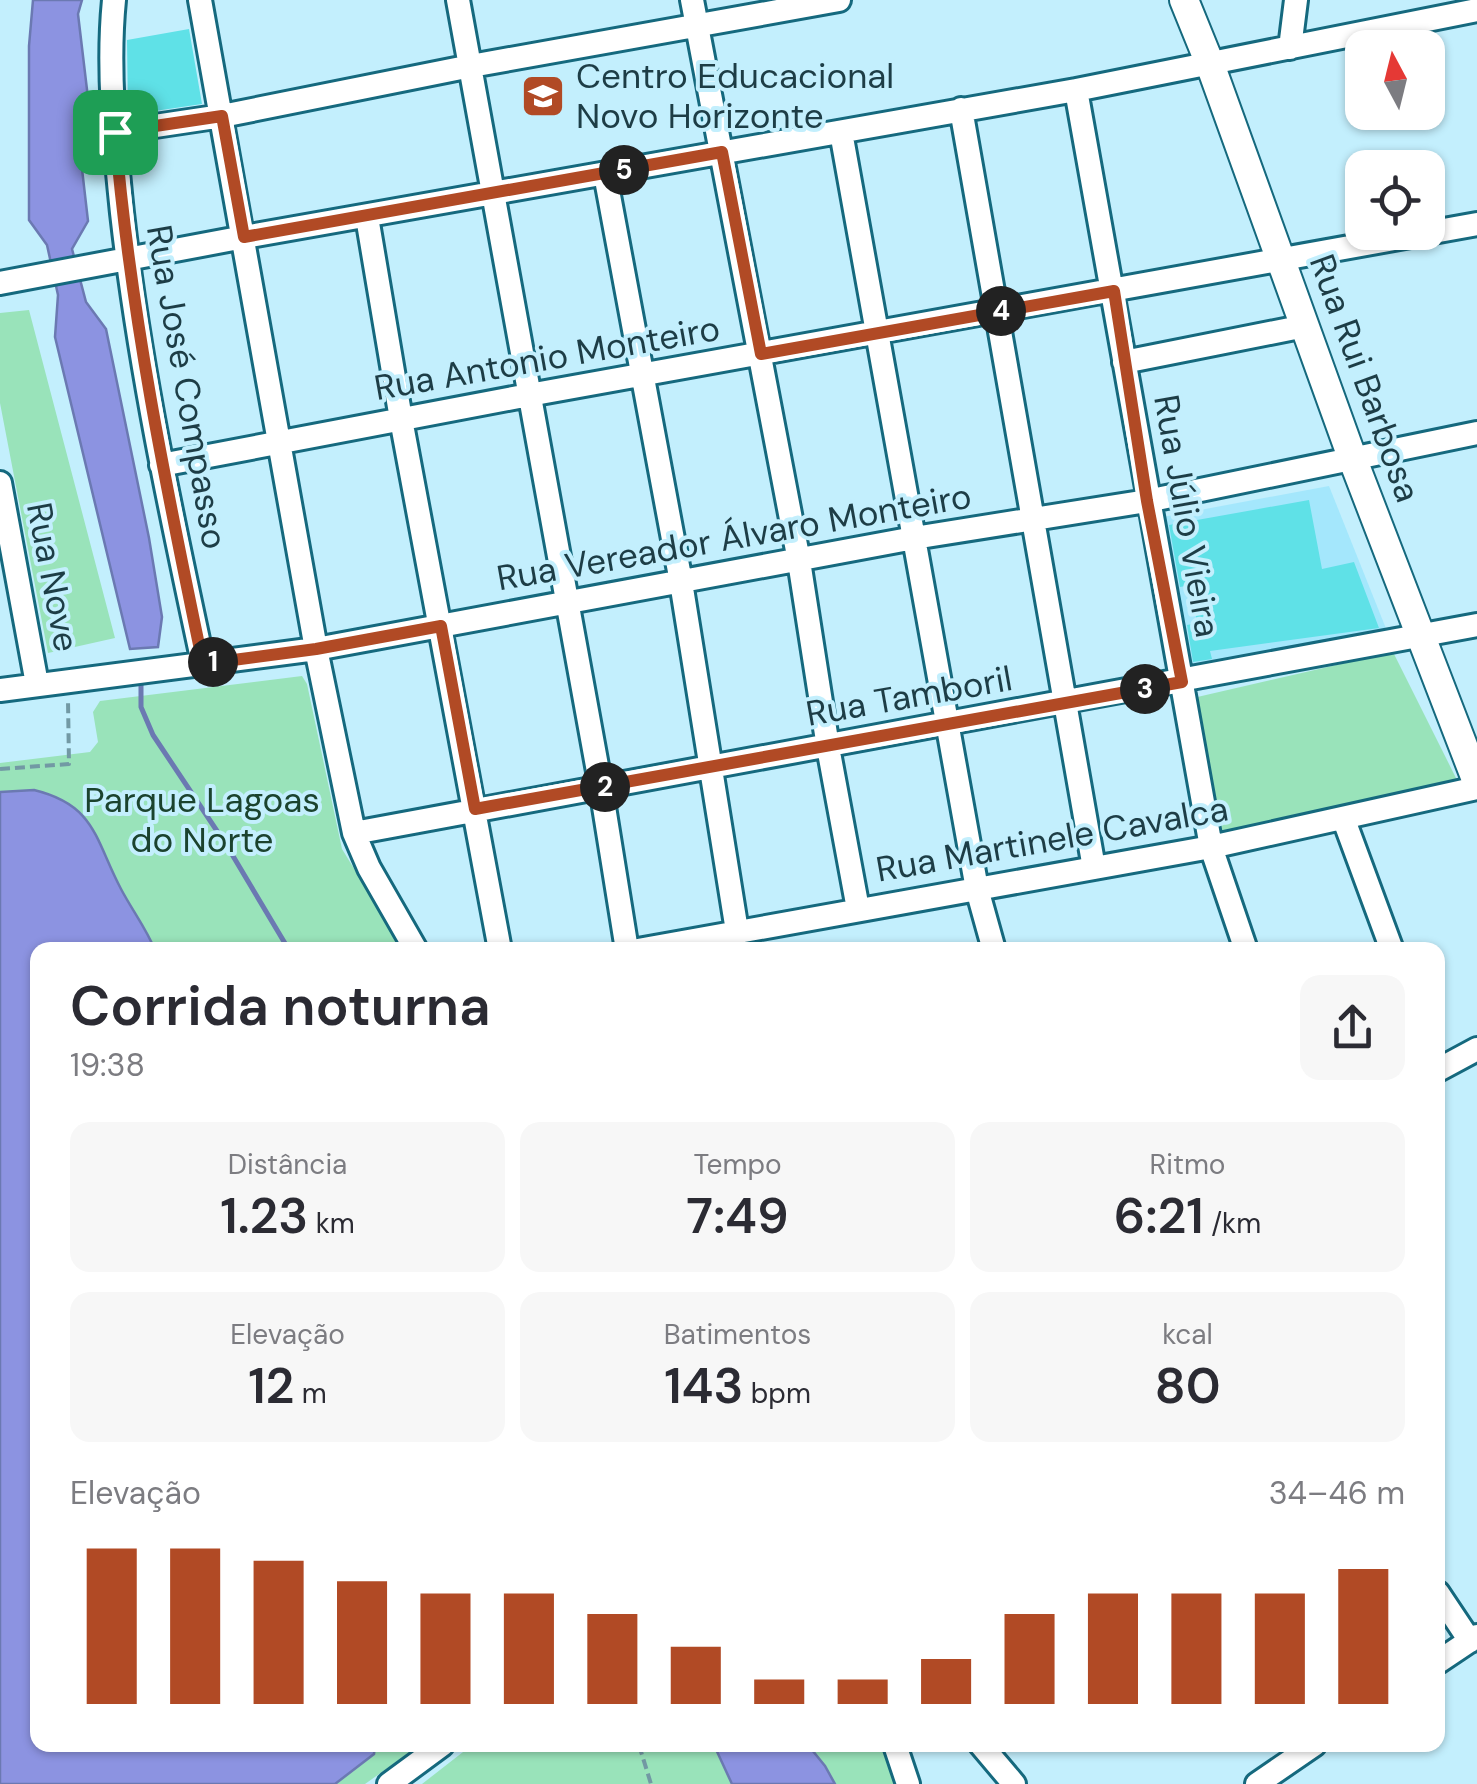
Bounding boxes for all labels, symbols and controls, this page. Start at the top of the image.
north arrow [1345,30,1445,130]
map controls [1345,30,1445,250]
place label: Centro Educacional Novo Horizonte [576,53,894,139]
school or university icon: Centro Educacional Novo Horizonte [520,73,566,119]
pin [73,90,158,175]
icon: arrive [88,105,143,160]
pin: 5 [599,145,649,195]
button: locate [1345,150,1445,250]
text: 5 [615,151,633,188]
street label: Rua José Compasso [136,221,238,553]
street label: Rua Rui Barbosa [1299,248,1431,508]
pin: 4 [976,286,1026,336]
text: 4 [992,292,1010,329]
street label: Rua Antonio Monteiro [371,305,723,411]
street label: Rua Júlio Vieira [1143,391,1231,641]
street label: Rua Vereador Álvaro Monteiro [493,473,975,601]
street label: Rua Nove [16,499,90,655]
pin: 1 [188,637,238,687]
text: 1 [208,643,218,680]
street label: Rua Tamboril [802,655,1016,737]
pin: 3 [1120,664,1170,714]
text: 3 [1137,670,1153,707]
pin: 2 [580,762,630,812]
text: 2 [597,768,613,805]
park label: Parque Lagoas do Norte [84,777,320,863]
street label: Rua Martinele Cavalca [872,785,1232,893]
text: Corrida noturna [70,970,491,1042]
button: share [1300,975,1405,1080]
text: 19:38 [70,1044,145,1086]
text: Distância [228,1146,347,1183]
text: Tempo [693,1146,782,1183]
text: Ritmo [1150,1146,1225,1183]
text: 1.23 [220,1183,308,1249]
text: 7:49 [686,1183,789,1249]
text: 6:21 [1114,1183,1204,1249]
text: km [308,1205,355,1242]
text: /km [1204,1205,1261,1242]
text: Elevação [230,1316,345,1353]
text: Batimentos [664,1316,811,1353]
text: kcal [1162,1316,1213,1353]
text: 12 [248,1353,294,1419]
text: 143 [664,1353,743,1419]
text: 80 [1154,1353,1221,1419]
text: m [294,1375,327,1412]
text: bpm [743,1375,811,1412]
text: Elevação [70,1472,201,1514]
text: 34–46 m [1269,1472,1405,1514]

